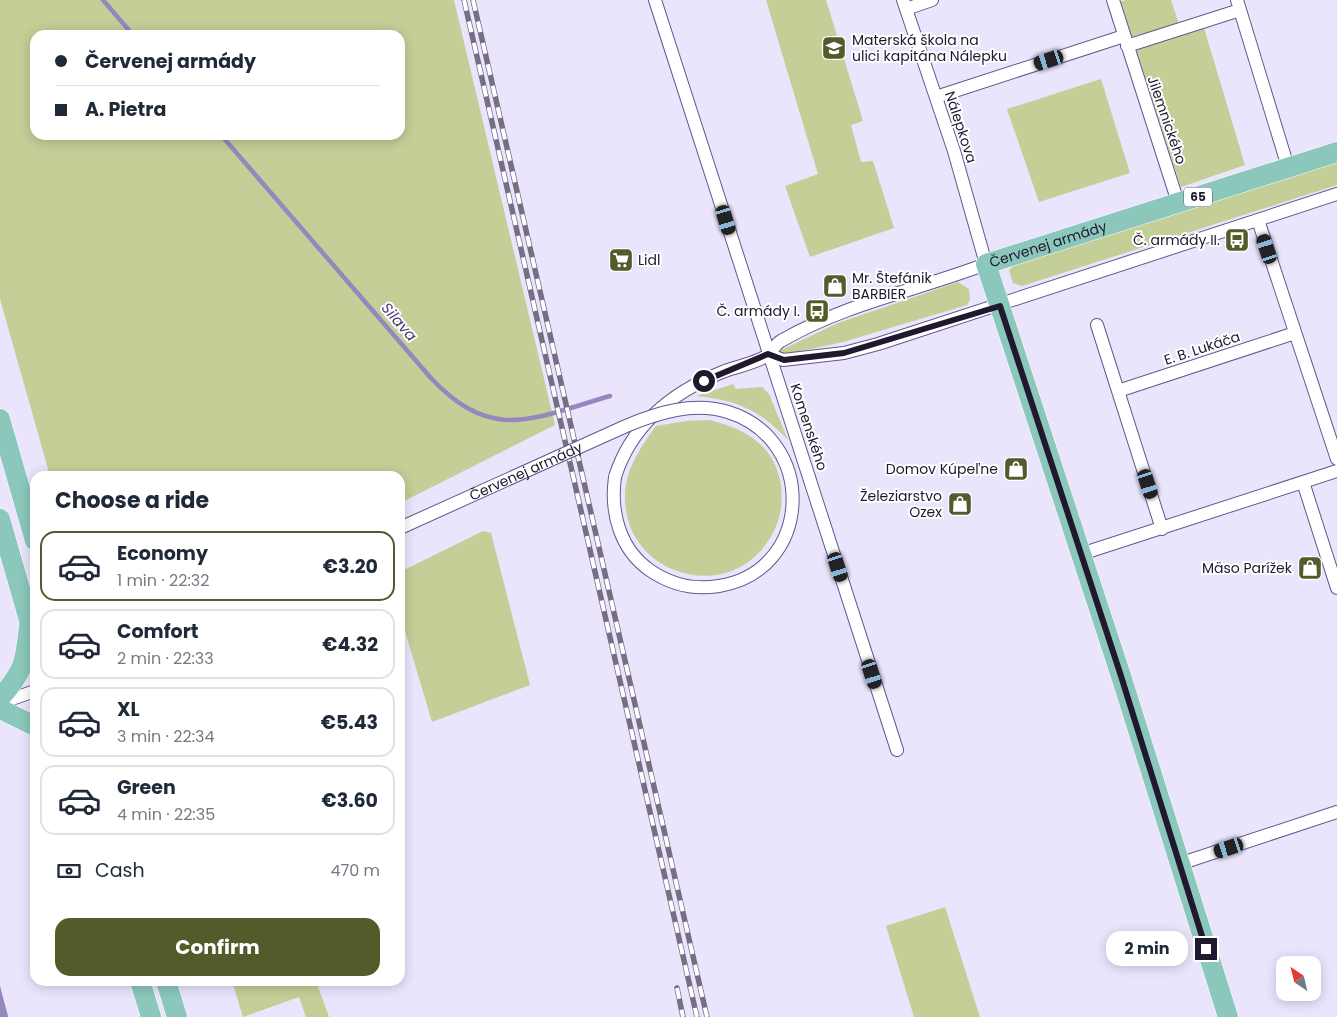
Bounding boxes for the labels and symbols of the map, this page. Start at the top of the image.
place label: Materská škola na ulici kapitána Nálepku [852,30,1007,66]
school or university icon: Materská škola na ulici kapitána Nálepku [821,35,847,61]
car [1032,48,1065,72]
street label: Jilemnického [1143,73,1191,167]
street label: Nálepkova [940,89,982,165]
road number: 65 [1184,188,1212,206]
car [714,203,737,237]
street label: Červenej armády [987,216,1109,272]
bus stop icon: Č. armády II. [1224,227,1250,253]
place label: Č. armády II. [1133,230,1220,250]
car [1255,232,1278,266]
supermarket icon: Lidl [608,247,634,273]
place label: Lidl [638,250,660,270]
place label: Mr. Štefánik BARBIER [852,268,932,304]
shop icon: Mr. Štefánik BARBIER [822,273,848,299]
water label: Silava [377,298,422,345]
bus stop icon: Č. armády I. [804,298,830,324]
place label: Č. armády I. [716,301,800,321]
street label: E. B. Lukáča [1161,326,1243,370]
route start [693,370,715,392]
street label: Komenského [786,381,833,473]
street label: Červenej armády [466,437,586,505]
shop icon: Domov Kúpeľne [1003,456,1029,482]
place label: Domov Kúpeľne [886,459,998,479]
car [1136,467,1159,501]
place label: Železiarstvo Ozex [860,486,942,522]
shop icon: Železiarstvo Ozex [947,491,973,517]
car [826,550,849,584]
shop icon: Mäso Parížek [1297,555,1323,581]
place label: Mäso Parížek [1202,558,1293,578]
car [860,657,883,691]
car [1212,836,1245,860]
callout: 2 min [1106,932,1188,966]
route end [1195,938,1217,960]
north arrow [1276,956,1321,1001]

